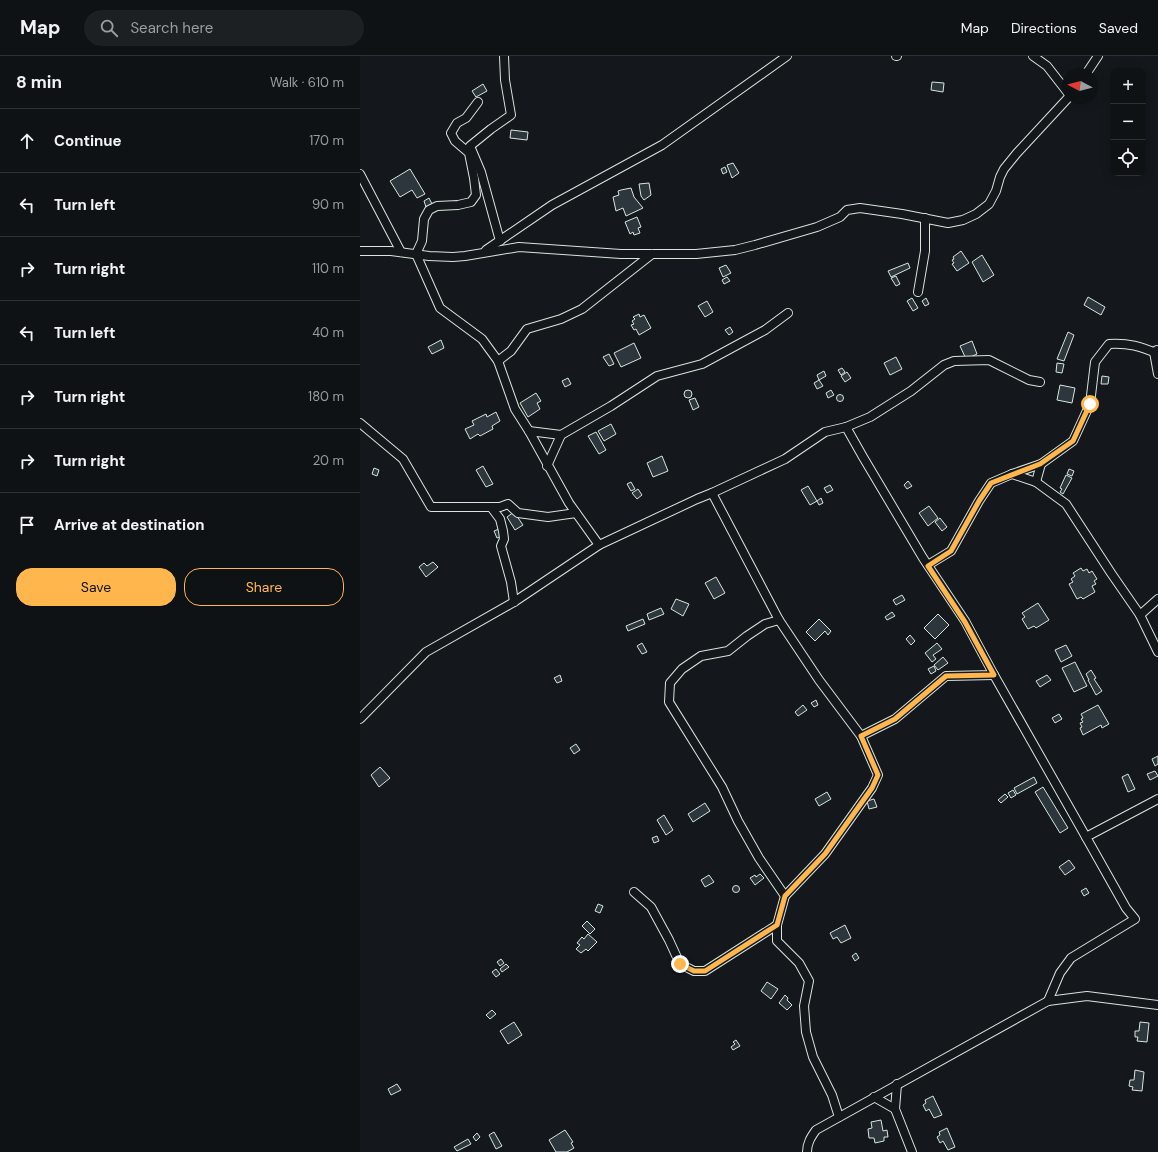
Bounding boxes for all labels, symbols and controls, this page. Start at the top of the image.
search box [84,10,364,46]
text: Map [20,15,60,40]
icon: search [98,17,120,39]
text: Search here [130,18,213,38]
text: Map [961,19,989,37]
text: Directions [1011,19,1077,37]
text: Saved [1099,19,1138,37]
north arrow [1062,68,1098,104]
map controls [1110,68,1146,176]
button: + [1110,68,1146,104]
text: 8 min [16,71,62,93]
text: Walk · 610 m [270,74,344,91]
button: − [1110,104,1146,140]
icon: ahead [16,130,38,152]
text: Continue [54,131,122,151]
text: 170 m [309,132,344,149]
button: locate [1110,140,1146,176]
icon: left [16,194,38,216]
text: Turn left [54,195,115,215]
text: 90 m [312,196,344,213]
icon: right [16,258,38,280]
text: Turn right [54,259,125,279]
text: 110 m [312,260,344,277]
icon: left [16,322,38,344]
text: Turn left [54,323,115,343]
text: 40 m [312,324,344,341]
icon: right [16,386,38,408]
text: Turn right [54,387,125,407]
text: 180 m [308,388,344,405]
route start [1081,395,1099,413]
icon: right [16,450,38,472]
text: Turn right [54,451,125,471]
text: 20 m [313,452,344,469]
icon: arrive [16,514,38,536]
text: Arrive at destination [54,515,205,535]
button: Save [16,568,176,606]
button: Share [184,568,344,606]
route end [671,955,689,973]

